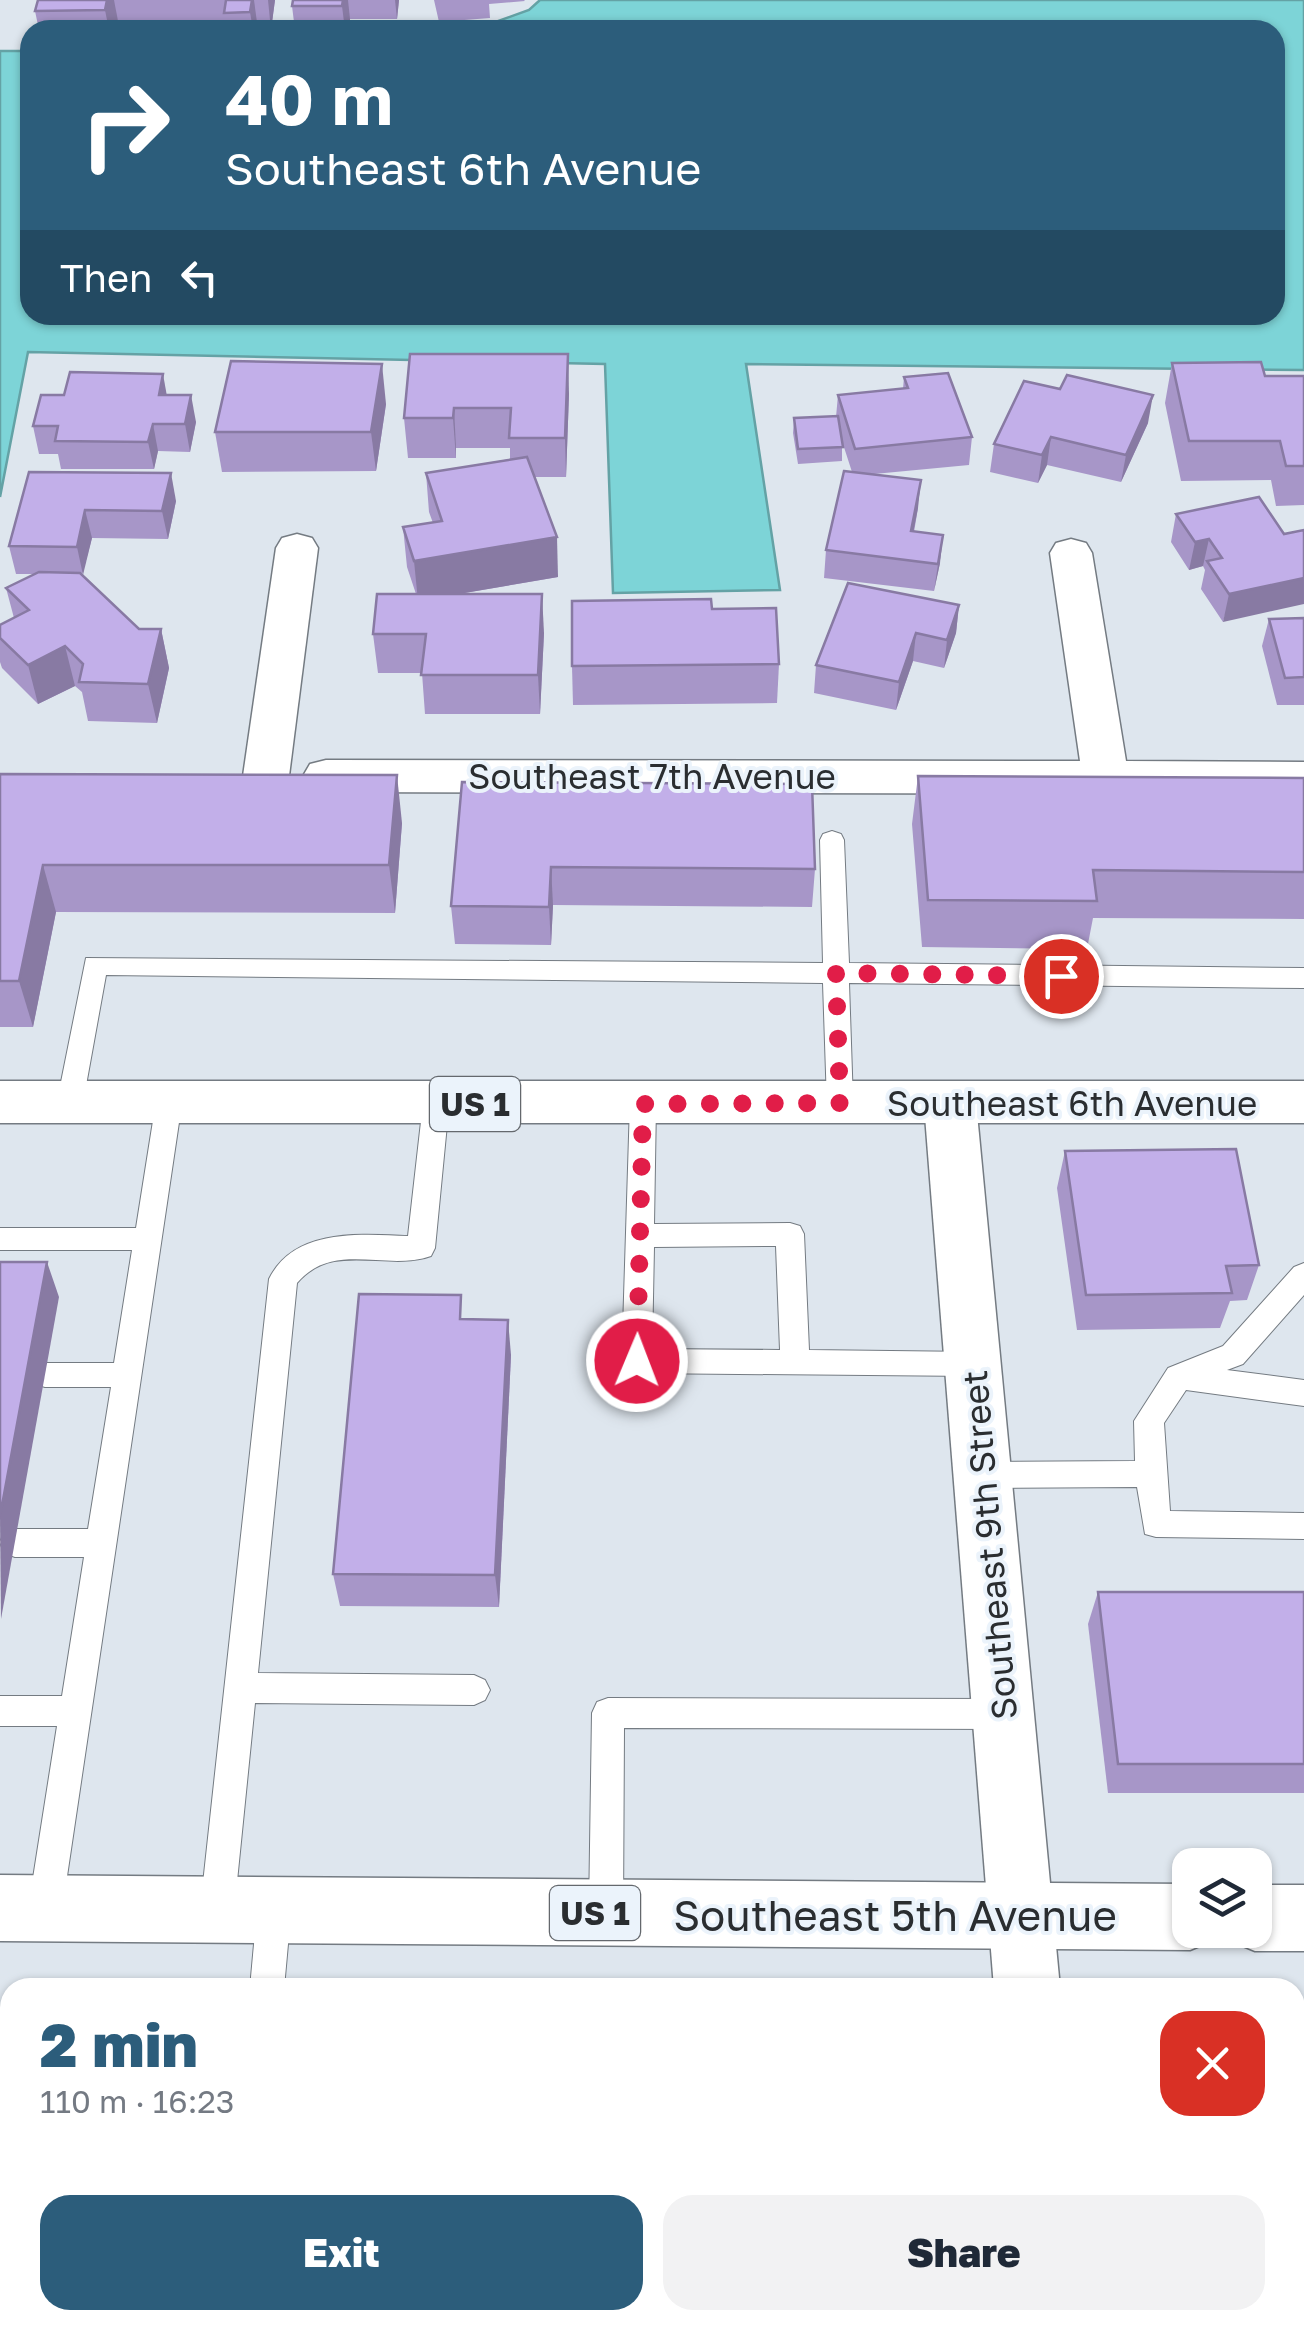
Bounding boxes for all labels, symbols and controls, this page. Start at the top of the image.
text: 40 m [225,56,393,140]
icon: right [60,60,190,190]
text: Southeast 6th Avenue [225,141,701,195]
icon: left [172,250,227,305]
text: Then [60,255,152,300]
street label: Southeast 7th Avenue [468,755,836,797]
pin [1019,934,1104,1019]
icon: arrive [1034,949,1089,1004]
road number: US 1 [430,1077,520,1131]
street label: Southeast 6th Avenue [887,1082,1257,1124]
position arrow [585,1309,689,1413]
street label: Southeast 9th Street [953,1369,1025,1721]
map controls [1172,1848,1272,1948]
button: layers [1172,1848,1272,1948]
road number: US 1 [550,1886,640,1940]
street label: Southeast 5th Avenue [673,1890,1117,1940]
text: 2 min [40,2008,198,2080]
button: close [1160,2011,1265,2116]
text: 110 m · 16:23 [40,2082,235,2120]
button: Exit [40,2195,643,2310]
button: Share [663,2195,1265,2310]

